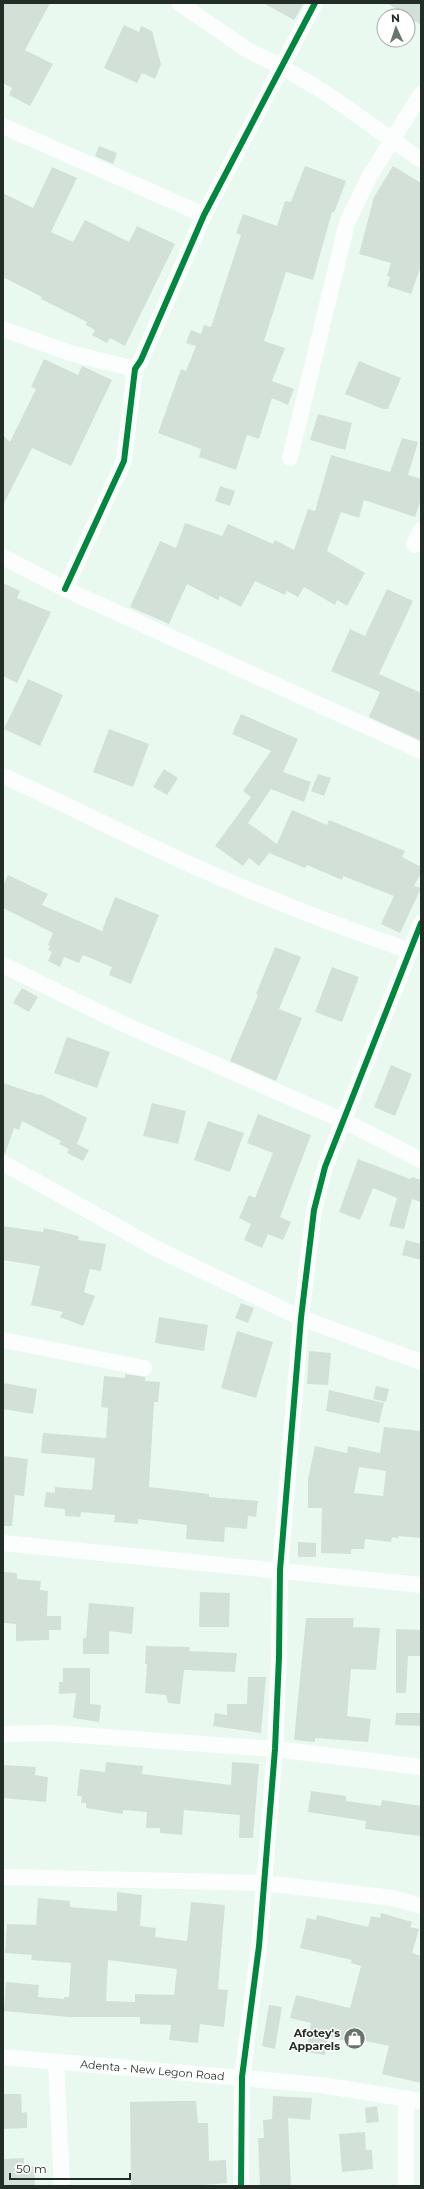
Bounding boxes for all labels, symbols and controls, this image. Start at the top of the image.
north arrow [376,8,416,48]
text: N [391,11,400,25]
place label: Afotey's Apparels [288,2026,340,2053]
shop icon: Afotey's Apparels [342,2026,368,2052]
street label: Adenta - New Legon Road [80,2057,225,2083]
scale bar [10,2155,130,2181]
text: 50 m [16,2161,47,2176]

